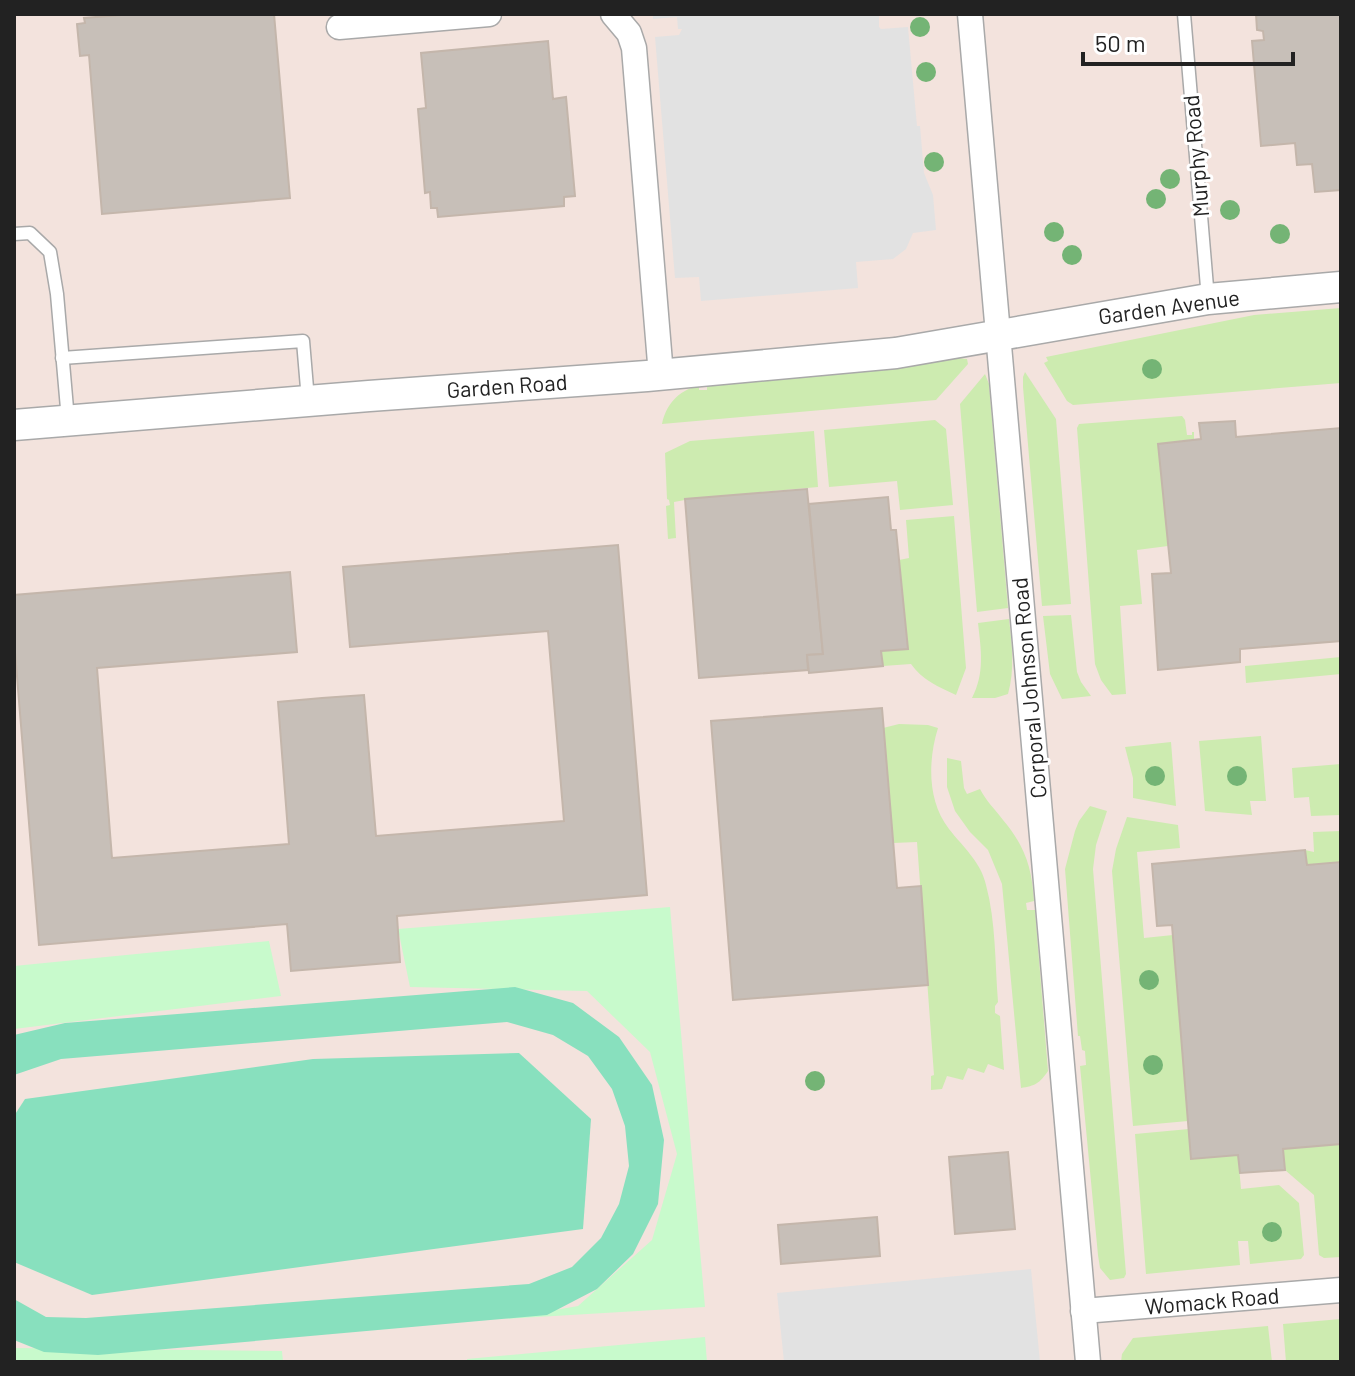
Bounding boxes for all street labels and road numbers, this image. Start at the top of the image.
street label: Murphy Road [1177,94,1213,218]
street label: Garden Avenue [1097,283,1241,329]
street label: Garden Road [446,368,568,402]
street label: Corporal Johnson Road [1005,576,1051,800]
street label: Womack Road [1143,1281,1280,1319]

